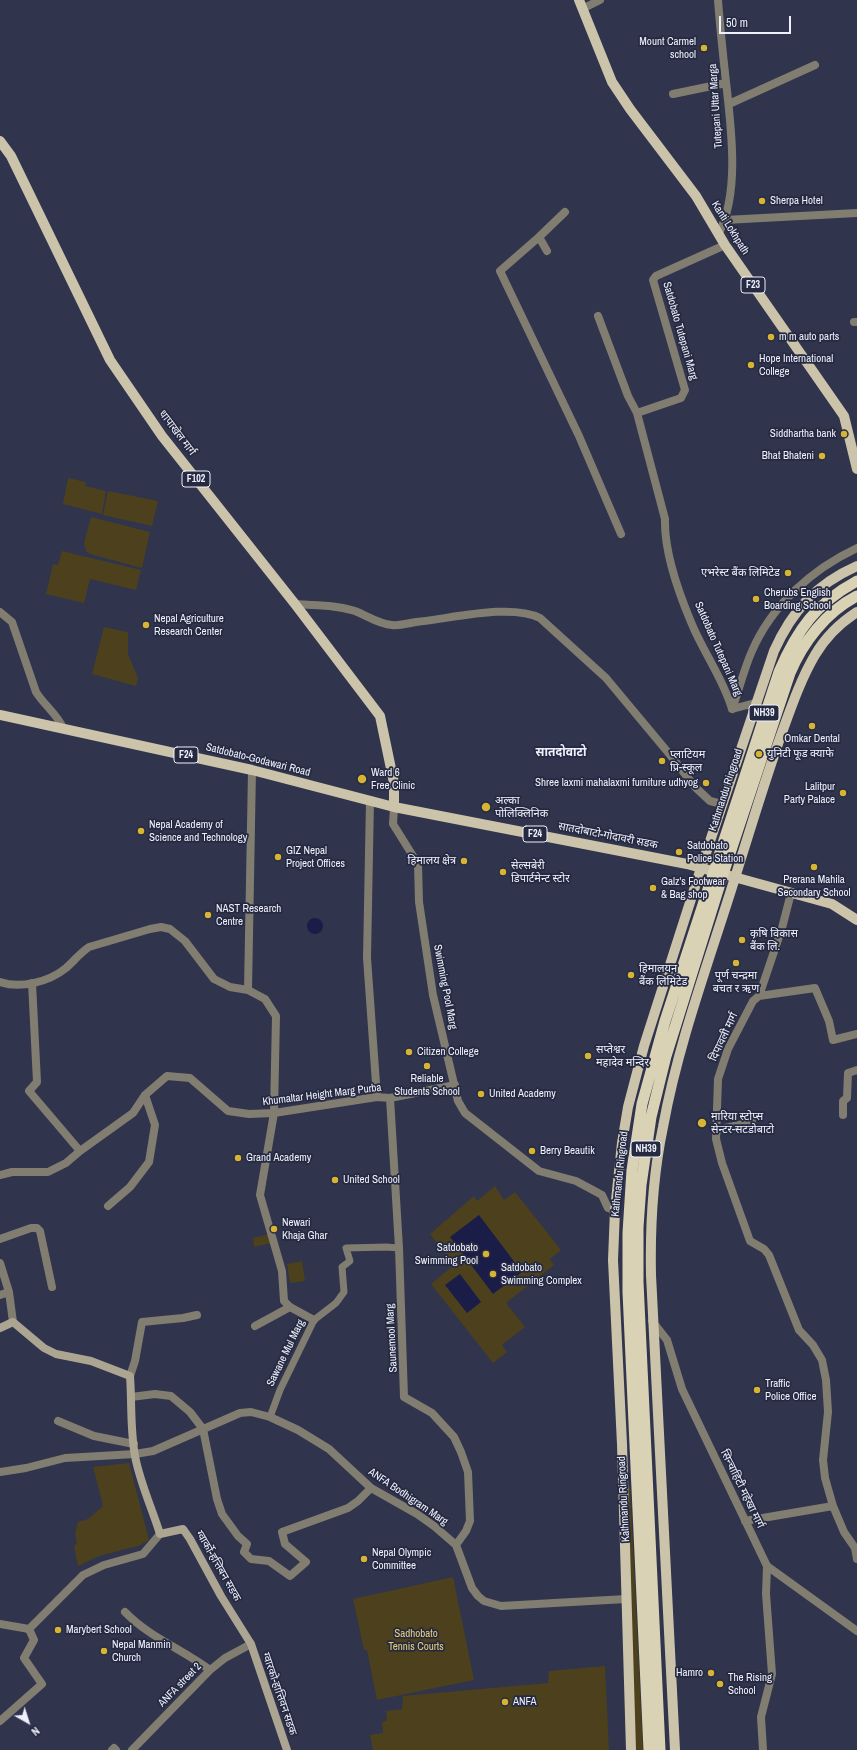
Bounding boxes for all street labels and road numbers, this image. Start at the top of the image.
street label: Tutepani Uttar Marga [706,63,726,149]
street label: Kanti Lokhpath [708,199,752,257]
road number: F23 [741,277,765,293]
street label: Satdobato Tutepani Marg [660,280,700,382]
street label: धापाखेल मार्ग [156,408,198,458]
road number: F102 [182,471,210,487]
street label: Satdobato Tutepani Marg [691,600,745,698]
road number: NH39 [749,705,779,721]
street label: Satdobato-Godawari Road [204,741,312,779]
road number: F24 [174,747,198,763]
street label: Kathmandu Ringroad [706,747,746,833]
street label: सातदोबाटो-गोदावरी सडक [557,820,659,852]
road number: F24 [523,826,547,842]
street label: Swimming Pool Marg [430,943,460,1031]
street label: दिपावली मार्ग [707,1010,741,1064]
street label: Khumaltar Height Marg Purba [262,1081,382,1109]
street label: Kathmandu Ringroad [609,1131,631,1217]
road number: NH39 [631,1141,661,1157]
street label: Saunemool Marg [384,1303,400,1373]
street label: Sawane Mul Marg [264,1317,308,1389]
street label: सिन्चाहिटी महेखा मार्ग [717,1448,767,1530]
street label: Kathmandu Ringroad [615,1456,633,1542]
street label: ANFA Bodhigram Marg [366,1465,450,1529]
street label: ग्वार्को-हत्तिबन सडक [192,1528,244,1604]
street label: ग्वारको-हात्तिवन सडक [259,1651,299,1737]
street label: ANFA street 2 [156,1660,204,1710]

